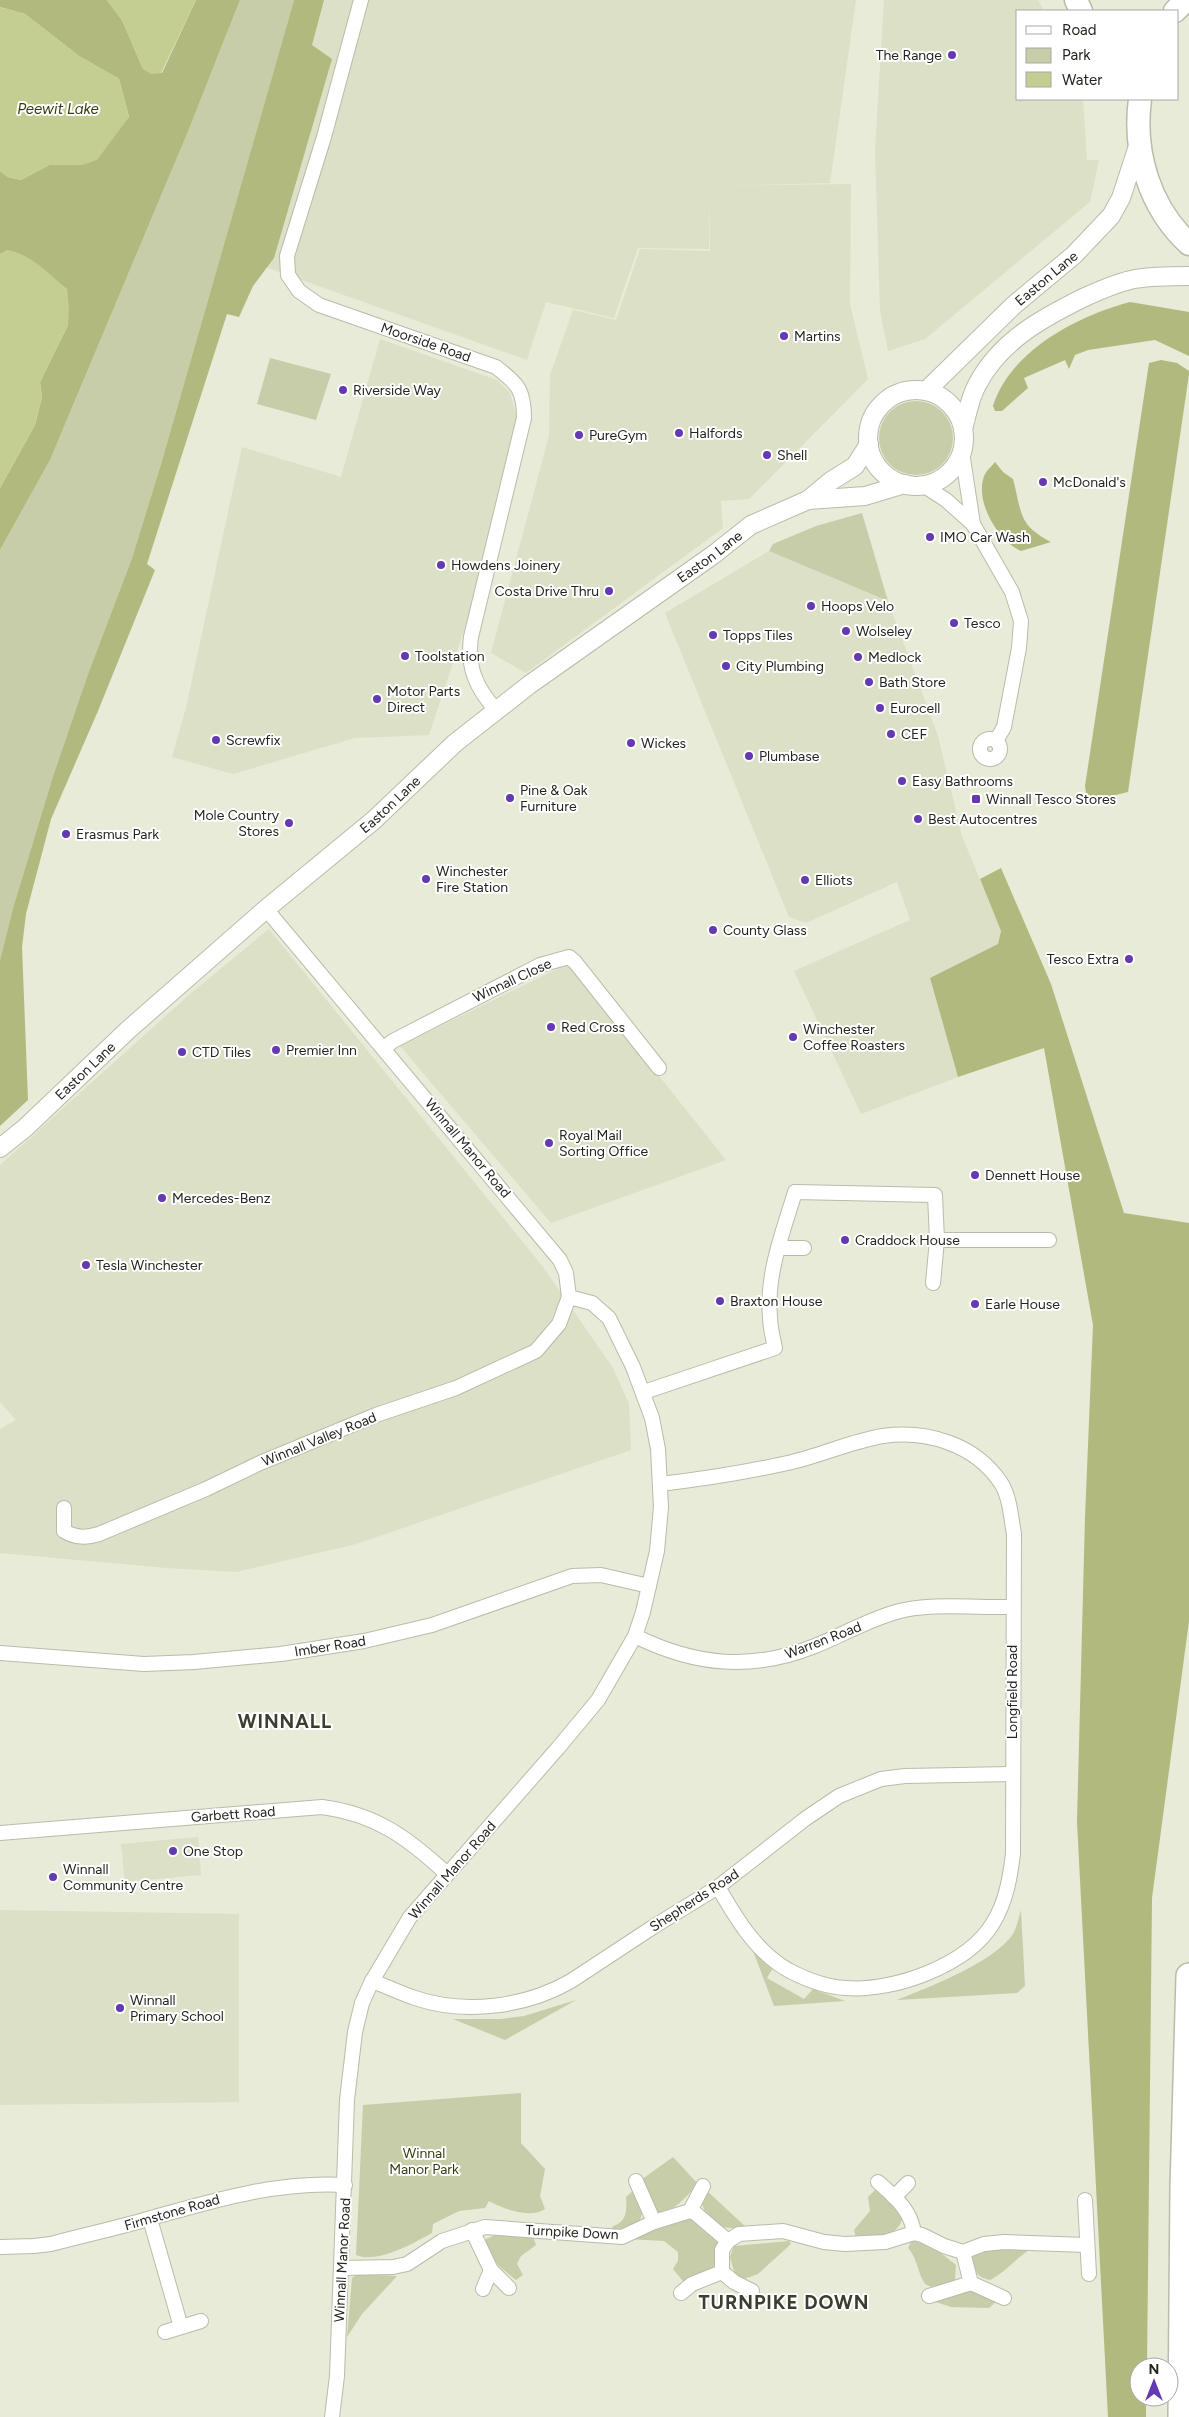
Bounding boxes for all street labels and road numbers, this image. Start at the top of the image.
street label: Easton Lane [1012,247,1082,310]
street label: Moorside Road [379,319,473,366]
street label: Easton Lane [674,527,746,587]
street label: Easton Lane [357,772,424,837]
street label: Winnall Close [470,955,554,1006]
street label: Easton Lane [52,1038,119,1104]
street label: Winnall Manor Road [421,1095,514,1201]
street label: Winnall Valley Road [259,1409,379,1470]
street label: Warren Road [782,1618,864,1663]
street label: Imber Road [293,1632,367,1661]
street label: Longfield Road [1004,1645,1021,1739]
street label: Garbett Road [190,1803,276,1826]
street label: Winnall Manor Road [405,1818,500,1923]
street label: Shepherds Road [646,1865,742,1936]
street label: Firmstone Road [122,2191,222,2234]
street label: Winnall Manor Road [331,2197,354,2323]
street label: Turnpike Down [525,2222,619,2243]

